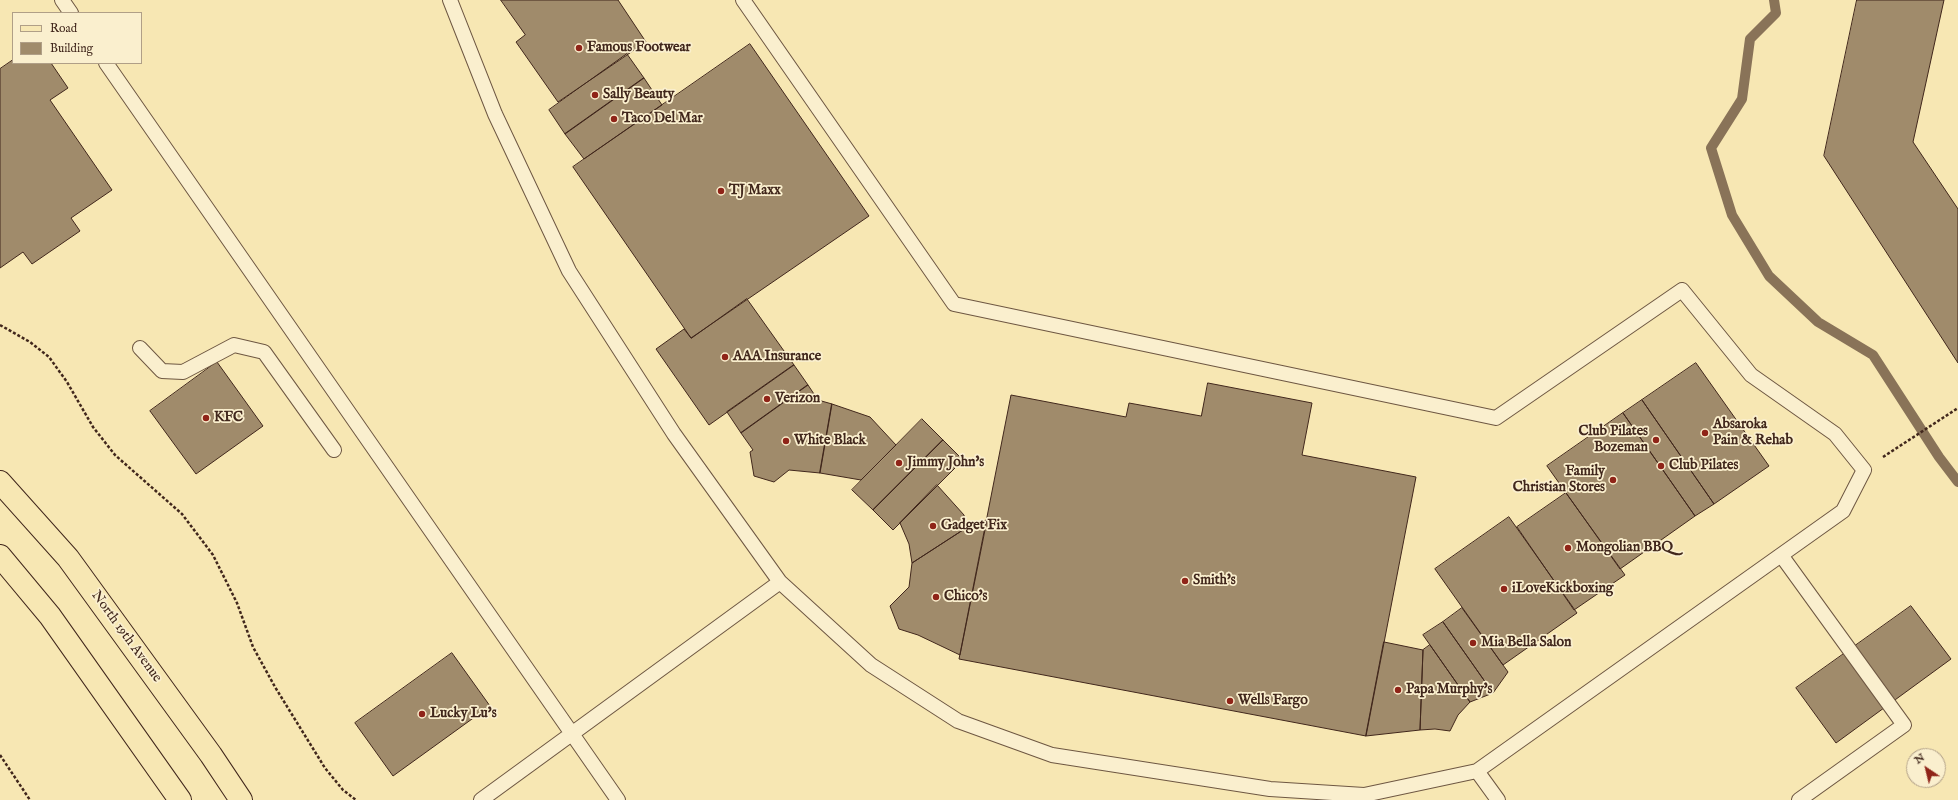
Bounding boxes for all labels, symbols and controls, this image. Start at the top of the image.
legend [12,12,142,64]
text: Road [50,21,77,36]
place label: Famous Footwear [587,40,691,56]
text: Building [50,41,93,56]
marker: Famous Footwear [574,43,584,53]
place label: Sally Beauty [603,87,674,103]
marker: Sally Beauty [590,90,600,100]
place label: Taco Del Mar [622,111,703,127]
marker: Taco Del Mar [609,114,619,124]
place label: TJ Maxx [729,183,781,199]
marker: TJ Maxx [716,186,726,196]
place label: AAA Insurance [733,349,821,365]
marker: AAA Insurance [720,352,730,362]
place label: Verizon [775,391,820,407]
marker: Verizon [762,394,772,404]
place label: KFC [214,410,243,426]
marker: KFC [201,413,211,423]
place label: Absaroka Pain & Rehab [1713,417,1793,450]
place label: Club Pilates Bozeman [1579,424,1648,456]
marker: Absaroka Pain & Rehab [1700,428,1710,438]
place label: White Black [794,433,866,449]
marker: Club Pilates Bozeman [1651,435,1661,445]
marker: White Black [781,436,791,446]
place label: Jimmy John's [907,455,984,471]
marker: Jimmy John's [894,458,904,468]
place label: Club Pilates [1669,458,1738,474]
marker: Club Pilates [1656,461,1666,471]
place label: Family Christian Stores [1513,464,1605,496]
marker: Family Christian Stores [1608,475,1618,485]
place label: Gadget Fix [941,518,1007,534]
marker: Gadget Fix [928,521,938,531]
place label: Mongolian BBQ [1576,540,1673,556]
marker: Mongolian BBQ [1563,543,1573,553]
place label: Smith's [1193,573,1236,589]
marker: Smith's [1180,576,1190,586]
place label: iLoveKickboxing [1512,581,1613,597]
marker: iLoveKickboxing [1499,584,1509,594]
street label: North 19th Avenue [87,588,165,686]
place label: Chico's [944,589,987,605]
marker: Chico's [931,592,941,602]
place label: Mia Bella Salon [1481,635,1571,651]
marker: Mia Bella Salon [1468,638,1478,648]
place label: Papa Murphy's [1406,682,1493,698]
marker: Papa Murphy's [1393,685,1403,695]
place label: Wells Fargo [1238,693,1308,709]
marker: Wells Fargo [1225,696,1235,706]
place label: Lucky Lu's [430,706,497,722]
marker: Lucky Lu's [417,709,427,719]
north arrow [1906,748,1946,788]
text: N [1912,751,1928,767]

